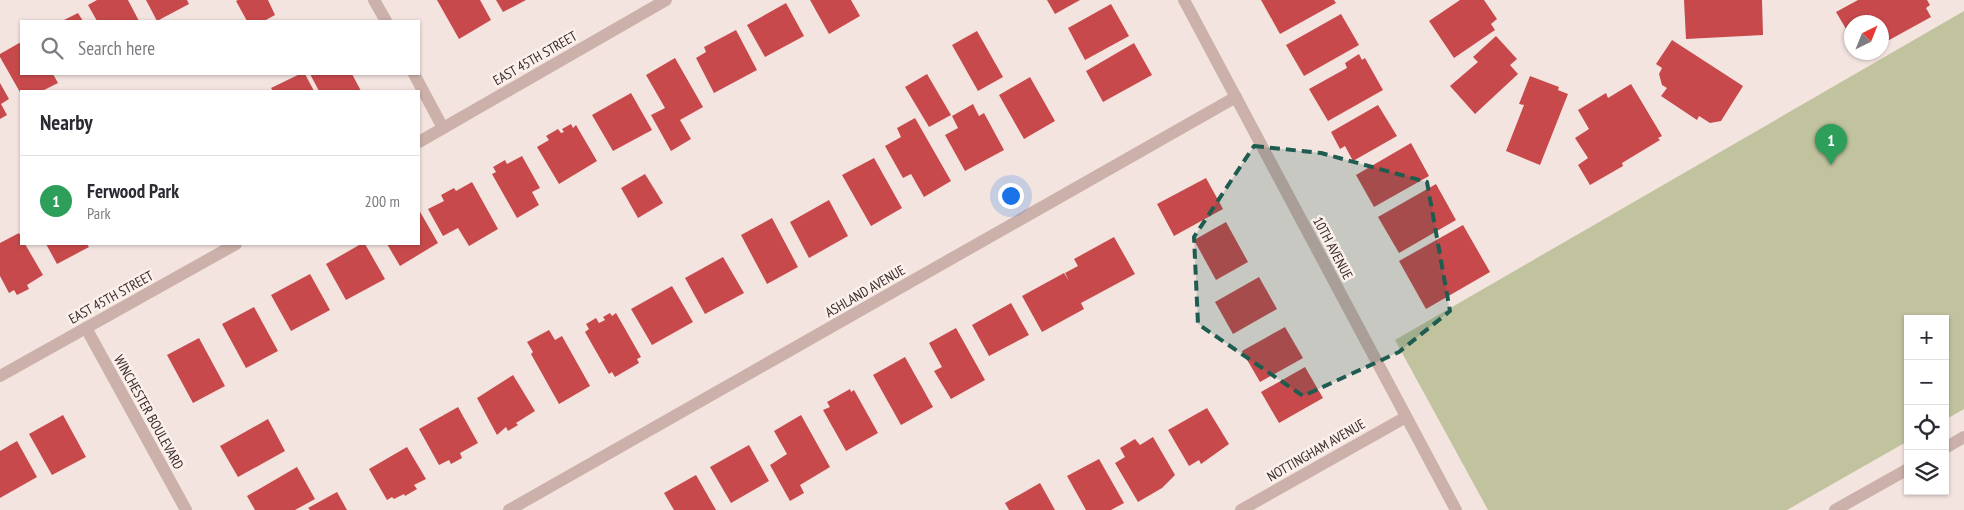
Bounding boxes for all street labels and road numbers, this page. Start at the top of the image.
street label: EAST 45TH STREET [490,26,581,89]
street label: 10TH AVENUE [1309,214,1357,282]
street label: ASHLAND AVENUE [822,261,908,321]
street label: EAST 45TH STREET [66,266,157,328]
street label: WINCHESTER BOULEVARD [110,352,188,472]
street label: NOTTINGHAM AVENUE [1264,415,1368,485]

